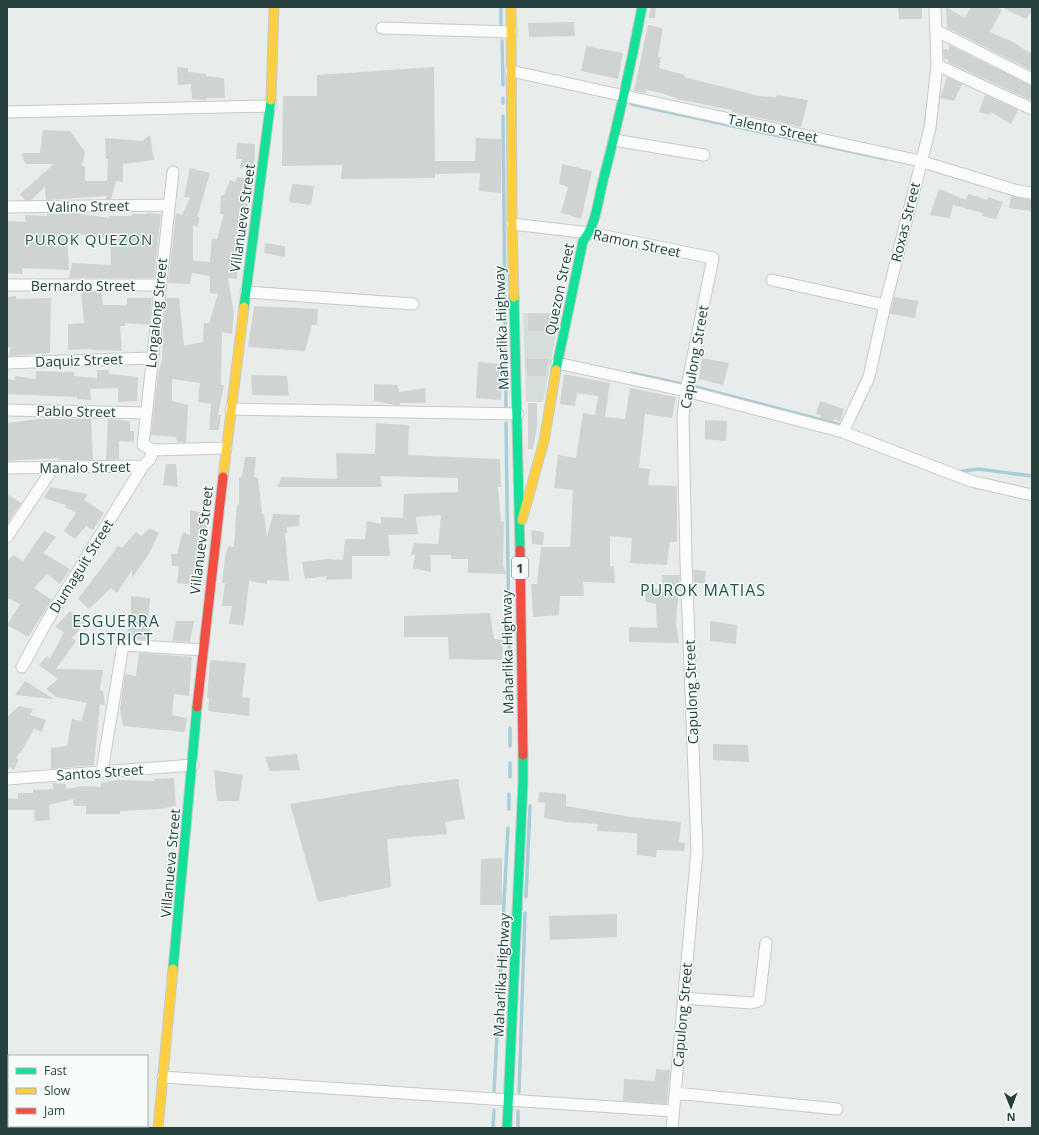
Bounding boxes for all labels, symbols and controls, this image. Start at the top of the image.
street label: Talento Street [726,109,820,147]
street label: Villanueva Street [225,163,259,273]
street label: Roxas Street [886,180,924,264]
street label: Valino Street [46,196,130,216]
street label: Ramon Street [591,224,683,262]
district label: PUROK QUEZON [25,229,153,249]
street label: Quezon Street [540,241,578,337]
street label: Longalong Street [141,257,171,369]
street label: Maharlika Highway [489,265,513,390]
street label: Bernardo Street [31,276,135,295]
street label: Capulong Street [676,304,712,410]
street label: Daquiz Street [35,349,123,371]
street label: Pablo Street [36,401,116,421]
street label: Manalo Street [39,457,131,477]
street label: Villanueva Street [185,485,217,595]
street label: Dumaguit Street [45,516,117,616]
road number: 1 [512,557,528,579]
district label: PUROK MATIAS [640,579,766,601]
street label: Maharlika Highway [496,589,518,714]
district label: ESGUERRA DISTRICT [72,610,160,650]
street label: Capulong Street [680,639,702,745]
street label: Santos Street [56,759,144,785]
street label: Villanueva Street [156,808,184,918]
street label: Maharlika Highway [488,912,514,1037]
street label: Capulong Street [668,962,696,1068]
legend [8,1055,148,1127]
text: Fast [44,1062,67,1079]
text: Slow [44,1082,71,1099]
north arrow [991,1087,1031,1127]
text: Jam [43,1102,65,1119]
text: N [1007,1110,1016,1125]

